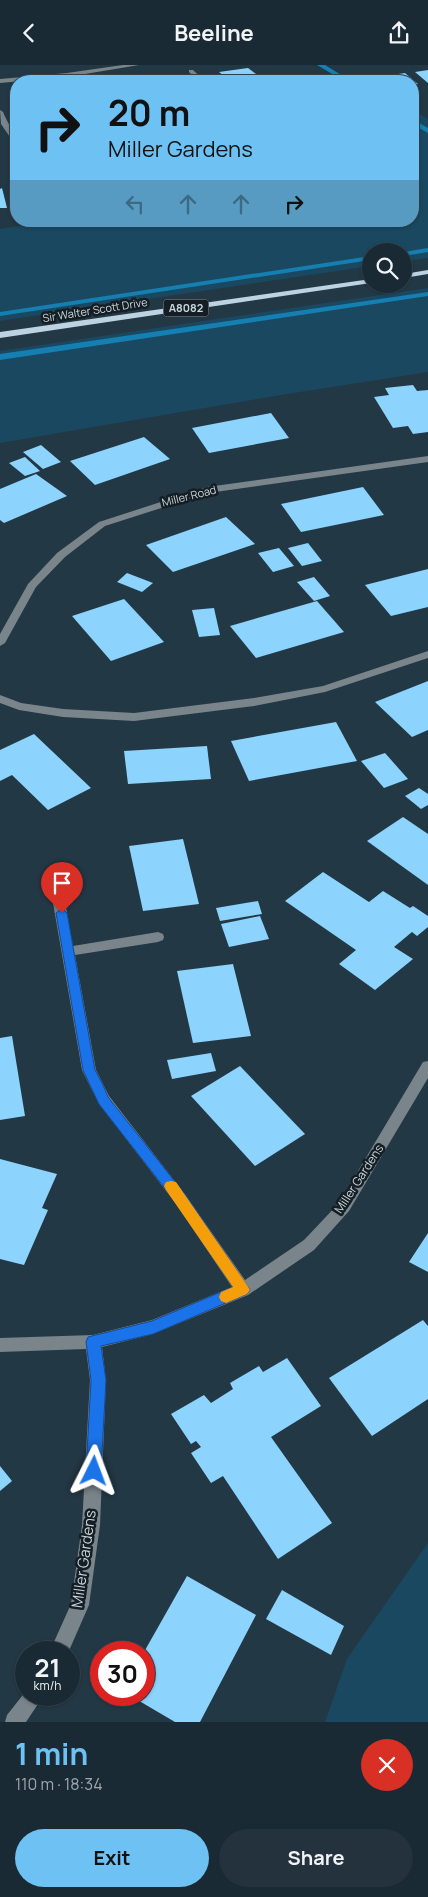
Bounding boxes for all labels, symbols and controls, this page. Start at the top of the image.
text: Beeline [174,18,254,48]
icon: back [15,19,43,47]
icon: share [385,19,413,47]
text: 20 m [108,89,190,137]
icon: right [25,95,90,160]
text: Miller Gardens [108,134,253,164]
icon: left [121,190,149,218]
icon: ahead [174,190,202,218]
icon: ahead [227,190,255,218]
icon: right [280,190,308,218]
map controls [362,243,412,293]
button: search [362,243,412,293]
street label: Sir Walter Scott Drive [41,294,149,325]
road number: A8082 [164,299,208,317]
street label: Miller Road [160,482,218,510]
pin [41,862,83,913]
icon: arrive [48,869,76,897]
street label: Miller Gardens [330,1141,387,1216]
position arrow [67,1444,119,1496]
street label: Miller Gardens [66,1508,101,1609]
speed limit sign: 30 [90,1641,155,1706]
text: 21 [35,1650,60,1685]
text: km/h [34,1677,61,1694]
text: 1 min [15,1733,88,1774]
button: close [361,1739,413,1791]
text: 110 m · 18:34 [15,1773,103,1795]
button: Exit [15,1829,209,1887]
button: Share [219,1829,413,1887]

